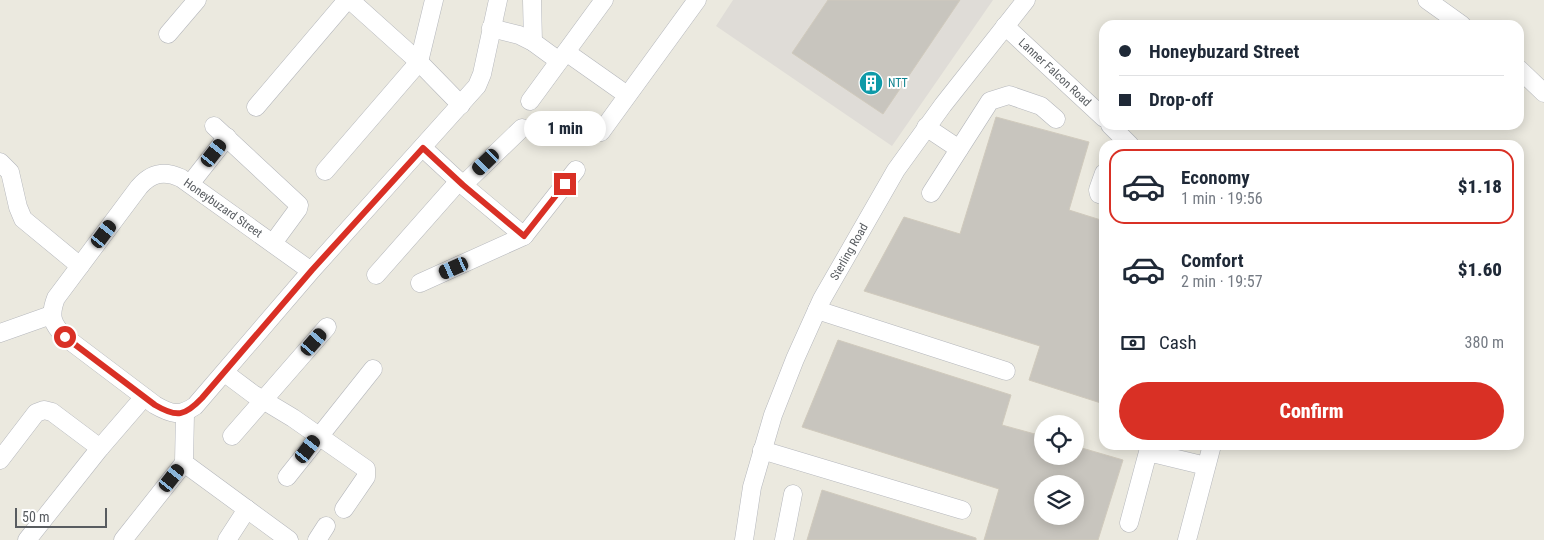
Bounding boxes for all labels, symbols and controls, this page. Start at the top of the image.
street label: Lanner Falcon Road [1016,35,1094,109]
text: Honeybuzard Street [1149,40,1299,63]
building icon: NTT [858,70,884,96]
place label: NTT [888,76,908,90]
text: Drop-off [1149,88,1213,111]
callout: 1 min [524,111,606,146]
text: 1 min [547,119,583,138]
car [198,137,229,169]
car [469,146,502,178]
icon: car [1121,164,1166,209]
text: Economy [1181,166,1250,189]
route end [554,173,576,195]
text: $1.18 [1458,175,1502,198]
street label: Honeybuzard Street [181,176,265,241]
text: 1 min · 19:56 [1181,189,1263,208]
car [88,218,119,250]
street label: Sterling Road [827,221,871,283]
icon: car [1121,247,1166,292]
text: Comfort [1181,249,1244,272]
car [437,255,470,281]
text: $1.60 [1458,258,1502,281]
text: 2 min · 19:57 [1181,272,1263,291]
route start [54,326,76,348]
car [298,326,329,358]
icon: cash [1119,329,1147,357]
text: Cash [1159,331,1197,354]
text: 380 m [1465,333,1504,352]
button: Confirm [1119,382,1504,440]
map controls [1034,415,1084,525]
button: locate [1034,415,1084,465]
car [292,433,323,465]
car [156,462,187,494]
button: layers [1034,475,1084,525]
scale bar [15,505,108,528]
text: 50 m [22,509,50,525]

